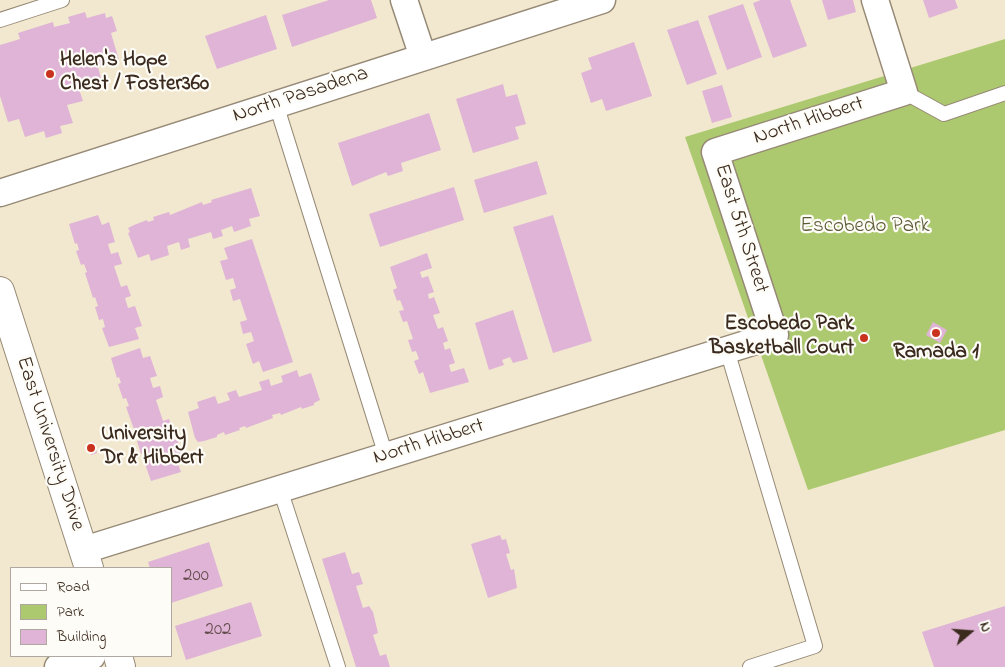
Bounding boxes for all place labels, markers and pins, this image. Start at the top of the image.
place label: Helen's Hope Chest / Foster360 [60,49,209,99]
marker: Helen's Hope Chest / Foster360 [44,68,56,80]
place label: Escobedo Park Basketball Court [709,313,854,363]
marker: Ramada 1 [930,327,942,339]
marker: Escobedo Park Basketball Court [858,332,870,344]
place label: Ramada 1 [893,341,979,367]
place label: University Dr & Hibbert [101,423,204,473]
marker: University Dr & Hibbert [85,442,97,454]

